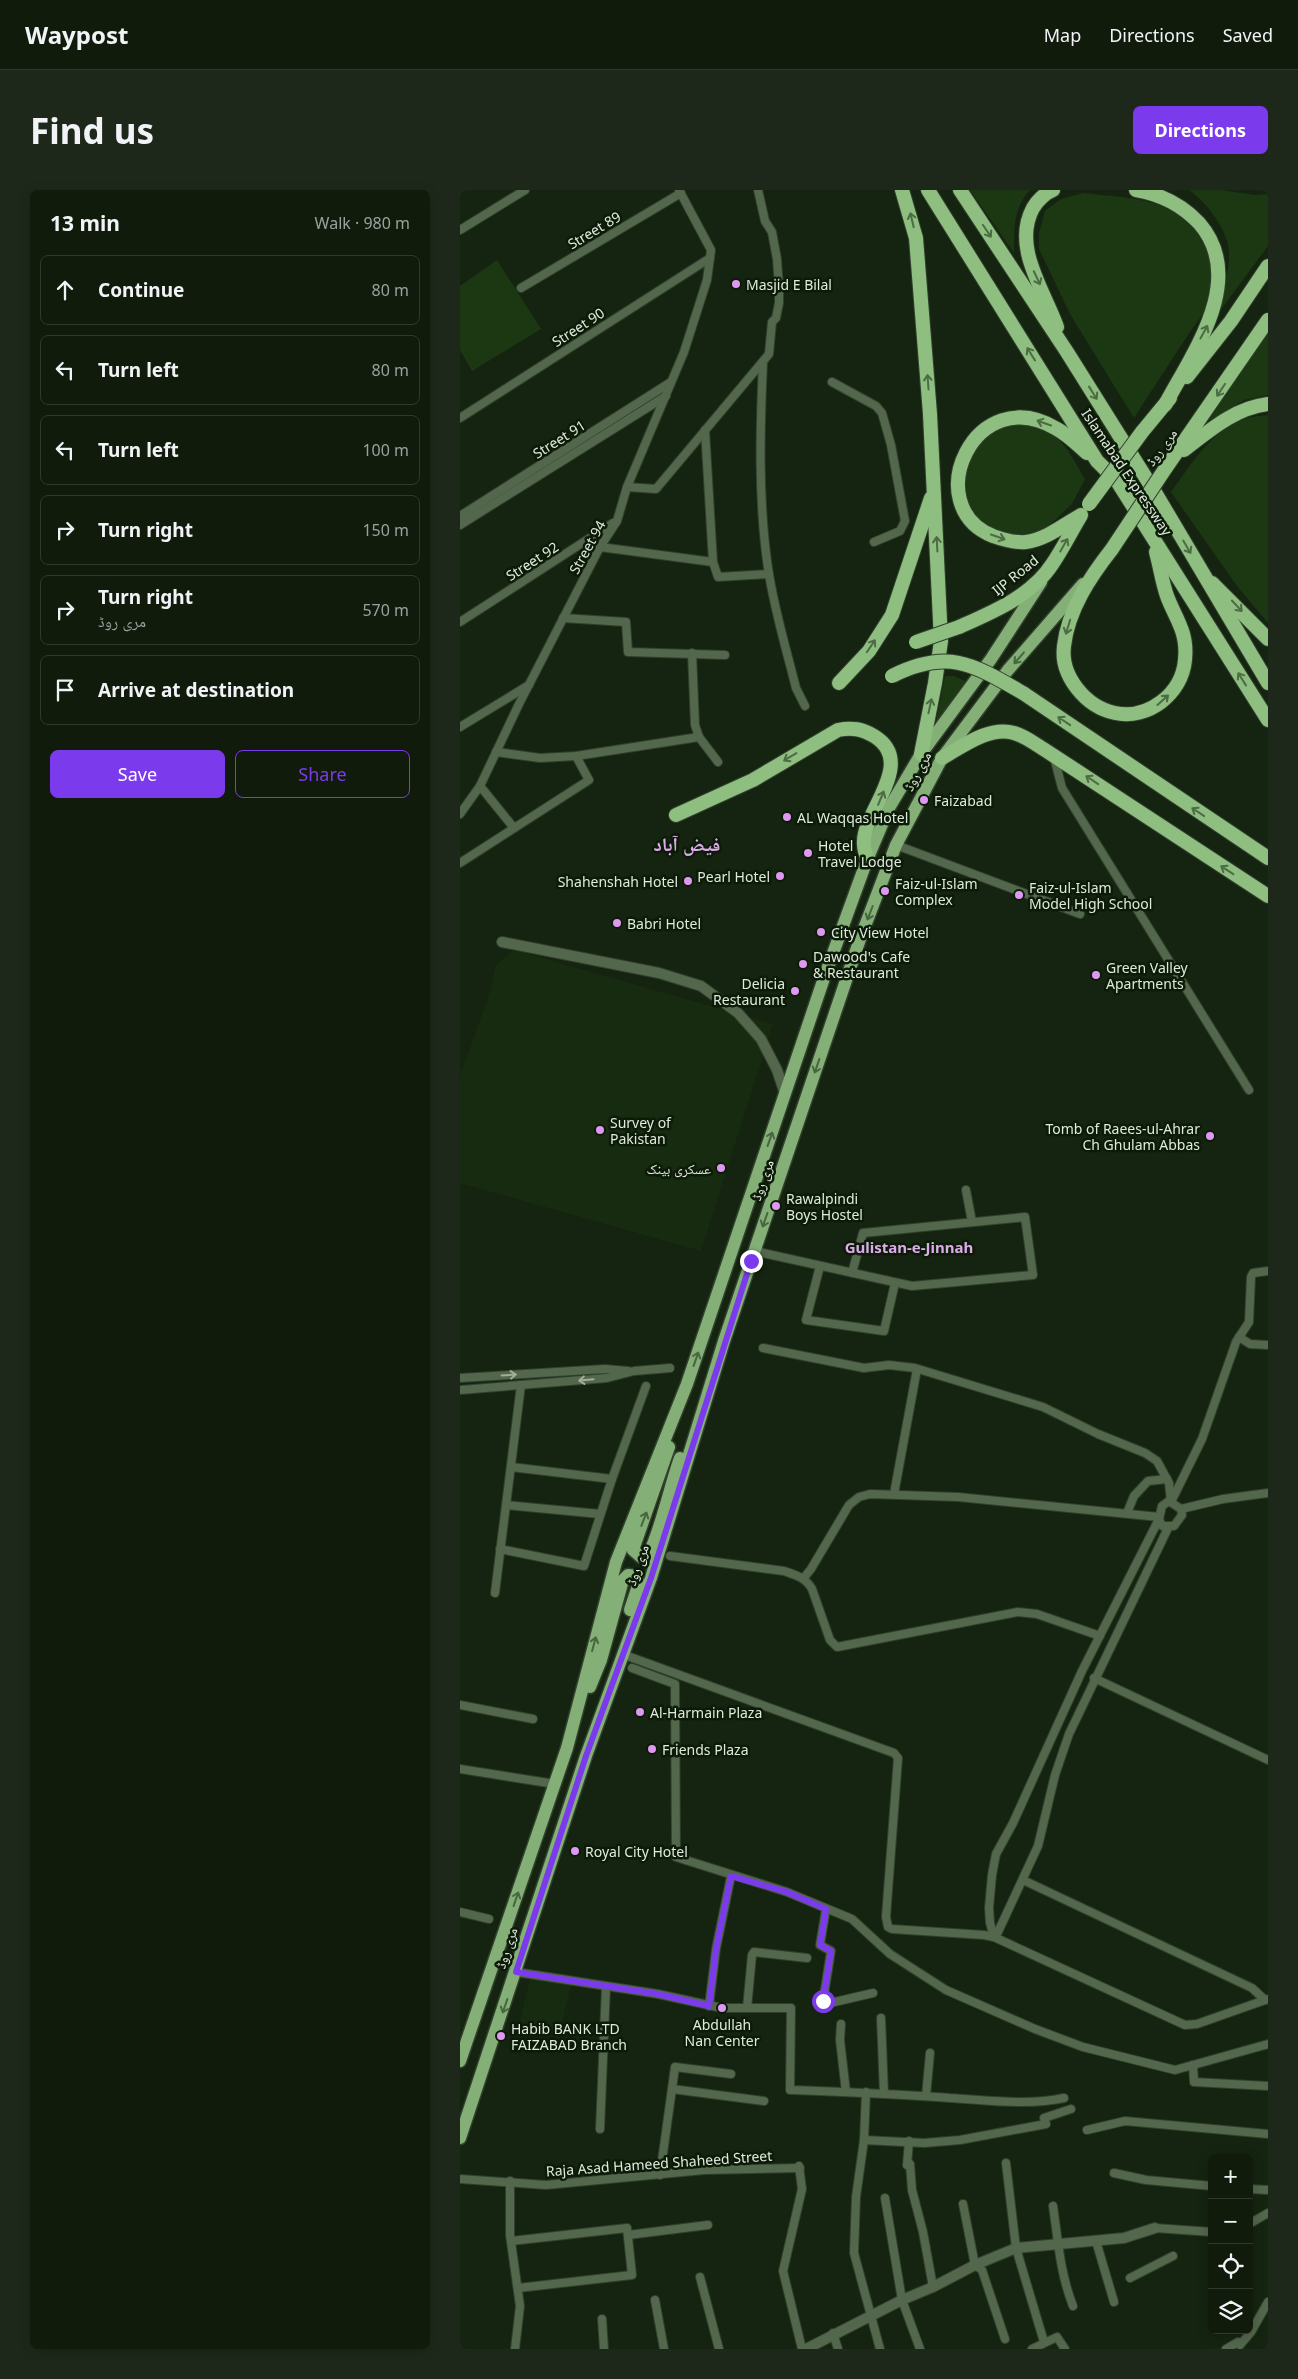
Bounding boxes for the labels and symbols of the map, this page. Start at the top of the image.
street label: Street 89 [564,207,624,253]
one-way arrow [907,213,916,229]
one-way arrow [982,223,992,237]
one-way arrow [1033,270,1042,285]
place label: Masjid E Bilal [746,275,832,294]
marker: Masjid E Bilal [730,278,742,290]
street label: Street 90 [548,303,608,351]
one-way arrow [1199,324,1209,339]
one-way arrow [1026,348,1036,362]
one-way arrow [923,374,932,390]
one-way arrow [1216,382,1226,396]
one-way arrow [1088,386,1098,400]
street label: Islamabad Expressway [1077,405,1177,540]
street label: Street 91 [529,415,589,463]
one-way arrow [1036,418,1052,428]
street label: مری روڈ [1141,424,1181,470]
street label: Street 94 [564,517,610,577]
one-way arrow [990,533,1006,543]
street label: Street 92 [502,537,562,585]
one-way arrow [933,537,942,553]
one-way arrow [1059,539,1069,553]
one-way arrow [1182,539,1192,553]
street label: IJP Road [988,551,1042,599]
one-way arrow [1231,600,1243,613]
one-way arrow [1063,619,1073,635]
one-way arrow [867,640,877,654]
one-way arrow [1014,651,1025,664]
one-way arrow [1237,672,1247,686]
one-way arrow [1157,694,1170,706]
one-way arrow [926,698,936,714]
one-way arrow [1057,716,1071,726]
street label: مری روڈ [899,748,935,794]
one-way arrow [784,753,798,763]
one-way arrow [1085,775,1099,785]
one-way arrow [877,791,886,806]
place label: Faizabad [934,791,992,810]
marker: Faizabad [918,794,930,806]
one-way arrow [1191,807,1205,817]
place label: AL Waqqas Hotel [797,808,908,827]
marker: AL Waqqas Hotel [781,811,793,823]
district label: فیض آباد [654,831,720,857]
place label: Hotel Travel Lodge [818,836,902,871]
marker: Hotel Travel Lodge [802,847,814,859]
one-way arrow [1221,864,1235,874]
place label: Pearl Hotel [697,867,770,886]
marker: Pearl Hotel [774,870,786,882]
place label: Shahenshah Hotel [558,872,678,891]
place label: Faiz-ul-Islam Complex [895,874,978,909]
marker: Shahenshah Hotel [682,875,694,887]
place label: Faiz-ul-Islam Model High School [1029,878,1152,913]
marker: Faiz-ul-Islam Complex [879,885,891,897]
marker: Faiz-ul-Islam Model High School [1013,889,1025,901]
one-way arrow [865,905,874,920]
place label: Babri Hotel [627,914,701,933]
marker: Babri Hotel [611,917,623,929]
place label: City View Hotel [831,923,929,942]
marker: City View Hotel [815,926,827,938]
place label: Dawood's Cafe & Restaurant [813,947,910,982]
marker: Dawood's Cafe & Restaurant [797,958,809,970]
place label: Green Valley Apartments [1106,958,1189,993]
marker: Green Valley Apartments [1090,969,1102,981]
place label: Delicia Restaurant [713,974,785,1009]
marker: Delicia Restaurant [789,985,801,997]
one-way arrow [812,1058,821,1074]
place label: Survey of Pakistan [610,1113,672,1148]
place label: Tomb of Raees-ul-Ahrar Ch Ghulam Abbas [1045,1119,1200,1154]
marker: Survey of Pakistan [594,1124,606,1136]
marker: Tomb of Raees-ul-Ahrar Ch Ghulam Abbas [1204,1130,1216,1142]
one-way arrow [766,1132,775,1147]
street label: مری روڈ [746,1157,778,1203]
place label: عسکری بینک [646,1159,711,1178]
marker: عسکری بینک [715,1162,727,1174]
place label: Rawalpindi Boys Hostel [786,1189,863,1224]
marker: Rawalpindi Boys Hostel [770,1200,782,1212]
one-way arrow [760,1212,769,1228]
district label: Gulistan-e-Jinnah [845,1237,973,1257]
route end [740,1250,763,1273]
one-way arrow [691,1351,701,1367]
one-way arrow [500,1370,516,1379]
one-way arrow [579,1375,595,1384]
one-way arrow [640,1512,649,1527]
street label: مری روڈ [621,1542,653,1588]
one-way arrow [590,1636,600,1652]
place label: Al-Harmain Plaza [650,1703,762,1722]
marker: Al-Harmain Plaza [634,1706,646,1718]
place label: Friends Plaza [662,1740,749,1759]
marker: Friends Plaza [646,1743,658,1755]
place label: Royal City Hotel [585,1842,688,1861]
marker: Royal City Hotel [569,1845,581,1857]
one-way arrow [511,1891,521,1907]
street label: مری روڈ [490,1925,522,1971]
route start [812,1990,835,2013]
one-way arrow [499,1997,509,2013]
marker: Abdullah Nan Center [716,2002,728,2014]
place label: Abdullah Nan Center [685,2015,760,2050]
place label: Habib BANK LTD FAIZABAD Branch [511,2019,627,2054]
marker: Habib BANK LTD FAIZABAD Branch [495,2030,507,2042]
street label: Raja Asad Hameed Shaheed Street [545,2146,773,2180]

